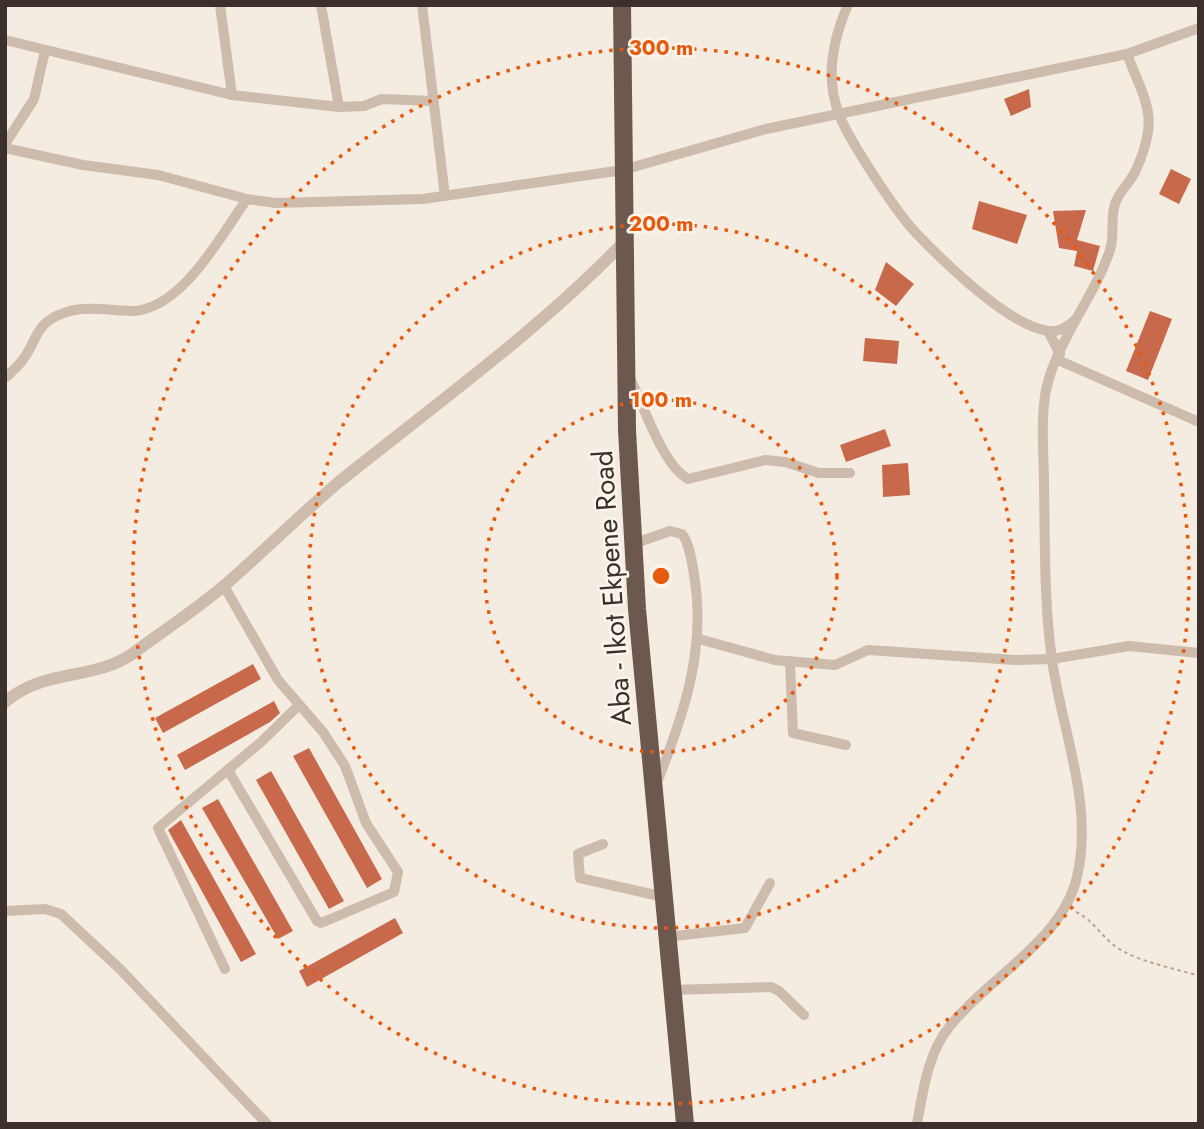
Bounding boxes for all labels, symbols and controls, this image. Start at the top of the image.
text: 300 m [629,33,693,63]
text: 200 m [628,209,694,239]
text: 100 m [630,385,692,415]
street label: Aba - Ikot Ekpene Road [582,449,642,727]
centre of rings [649,564,673,588]

